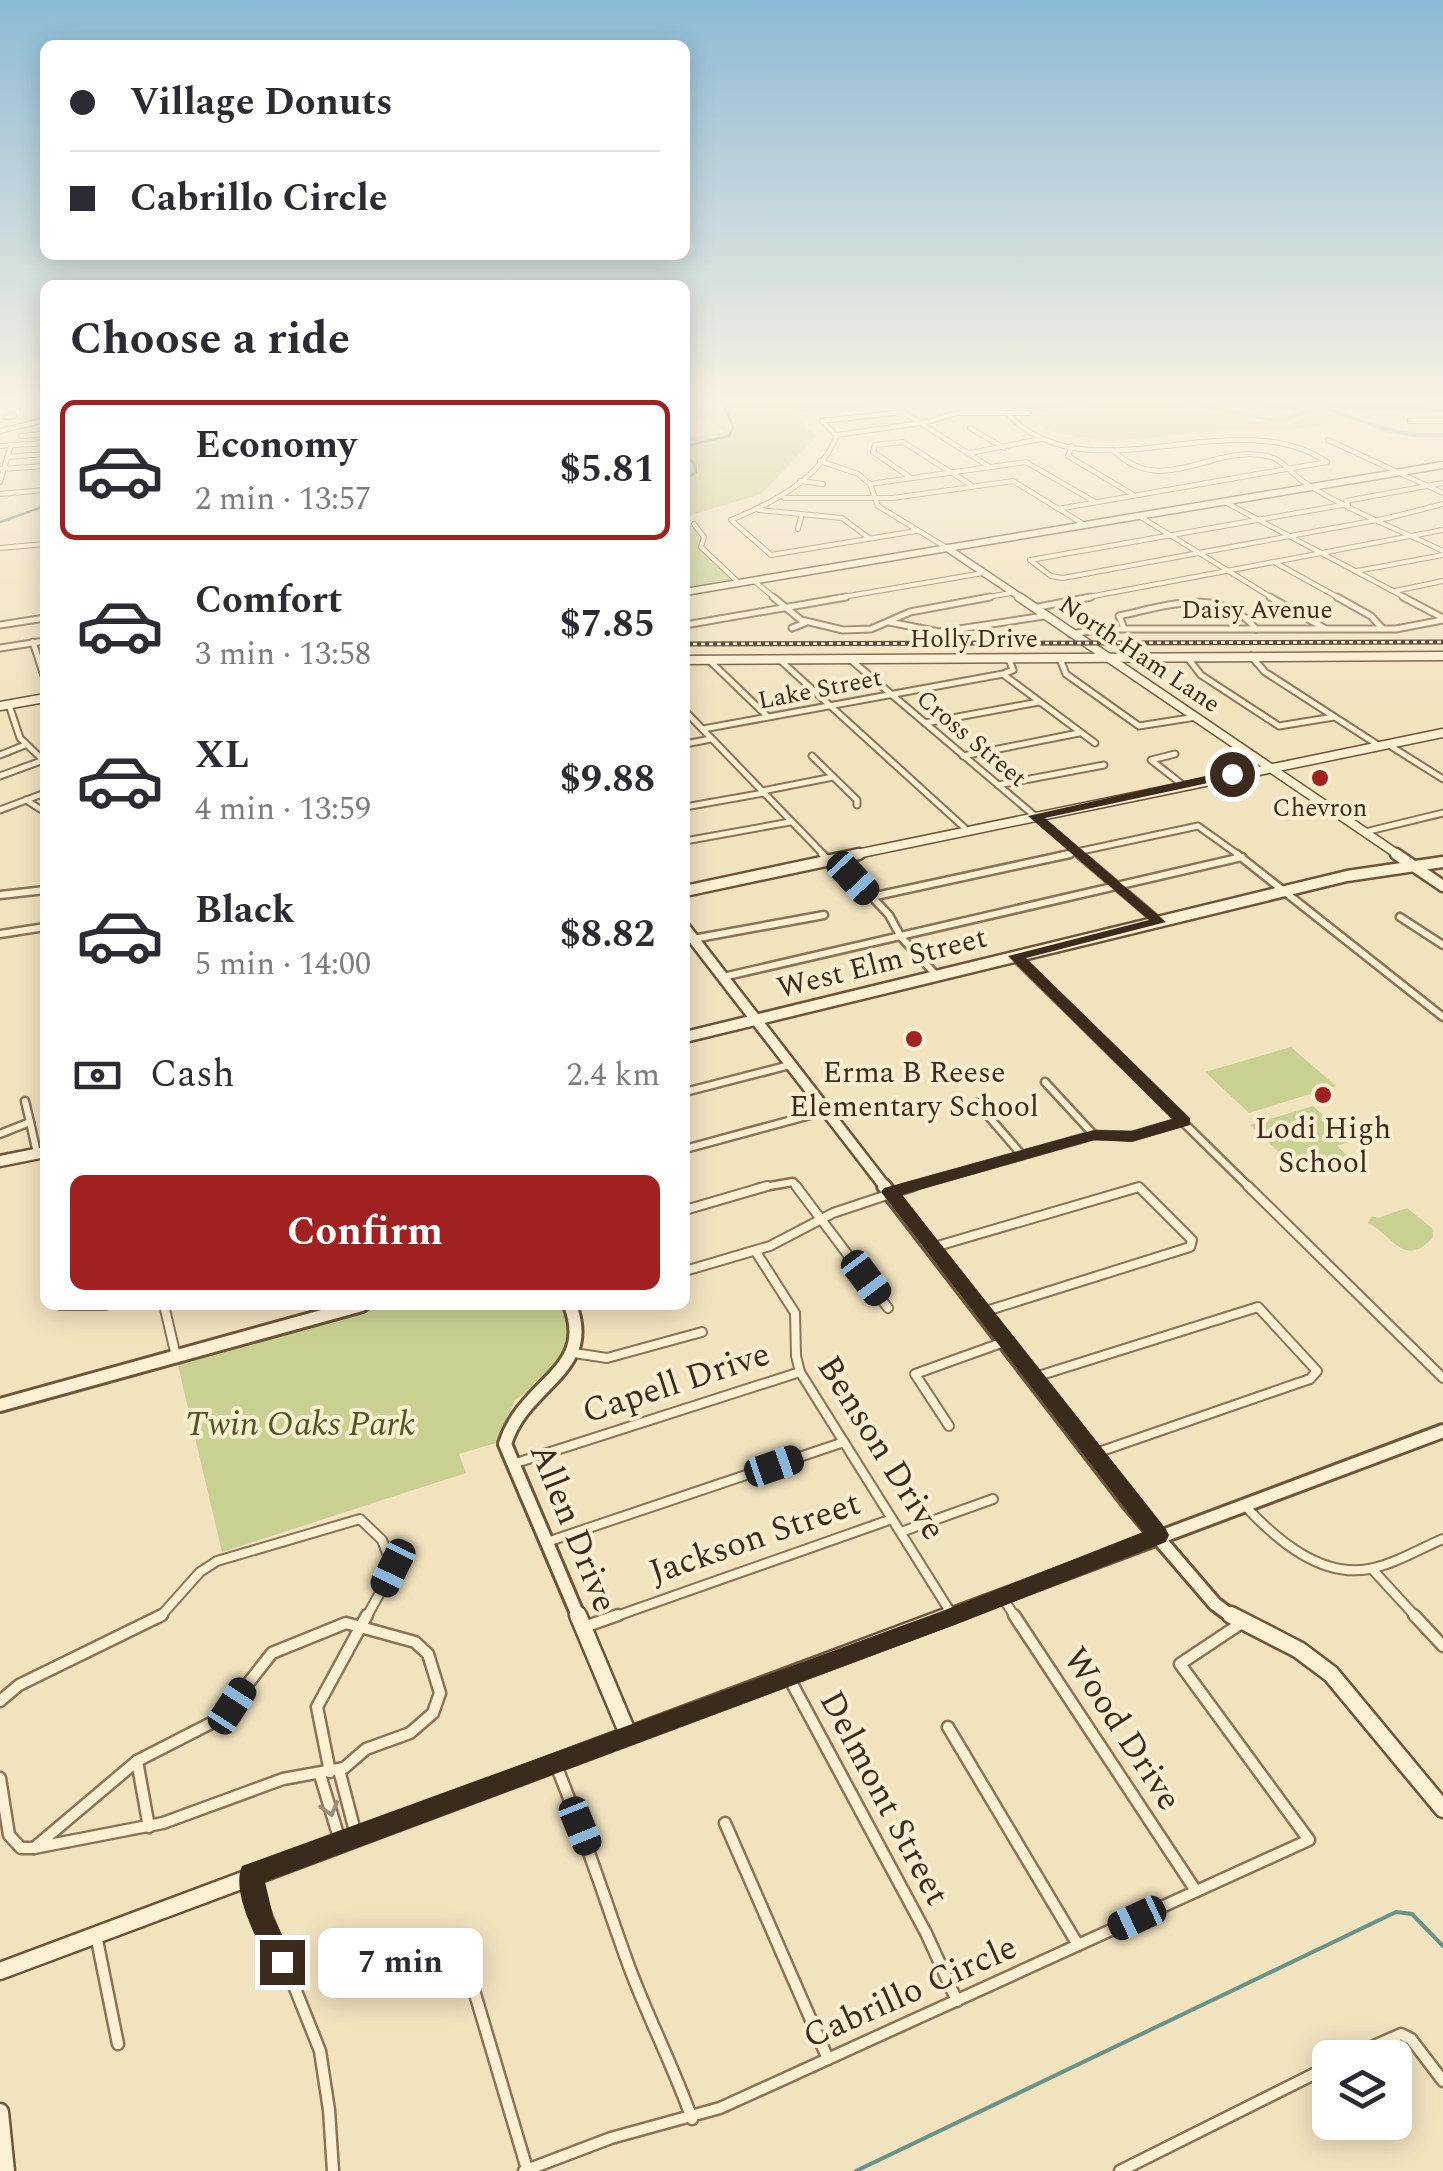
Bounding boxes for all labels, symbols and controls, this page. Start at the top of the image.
text: Village Donuts [130,74,393,132]
text: Cabrillo Circle [130,170,388,228]
text: Choose a ride [70,305,350,374]
text: Economy [195,417,356,475]
icon: car [75,425,165,515]
text: $5.81 [560,441,655,499]
text: 2 min · 13:57 [195,475,371,524]
text: Comfort [195,572,342,630]
icon: car [75,580,165,670]
street label: North Ham Lane [1050,587,1228,723]
street label: Daisy Avenue [1181,592,1333,630]
text: $7.85 [560,596,655,654]
street label: Holly Drive [910,621,1038,659]
text: 3 min · 13:58 [195,630,371,679]
street label: Lake Street [755,659,885,721]
street label: Cross Street [907,681,1035,797]
text: XL [195,727,249,785]
icon: car [75,735,165,825]
text: $9.88 [560,751,655,809]
route start [1210,752,1255,797]
marker: Chevron [1309,767,1331,789]
text: 4 min · 13:59 [195,785,371,834]
place label: Chevron [1273,790,1367,828]
car [822,846,884,910]
text: Black [195,882,295,940]
icon: car [75,890,165,980]
text: $8.82 [560,906,655,964]
street label: West Elm Street [772,915,992,1011]
text: 5 min · 14:00 [195,940,371,989]
marker: Erma B Reese Elementary School [903,1028,925,1050]
text: Cash [150,1046,235,1104]
icon: cash [70,1048,125,1103]
place label: Erma B Reese Elementary School [789,1050,1039,1130]
text: 2.4 km [567,1051,660,1100]
marker: Lodi High School [1312,1084,1334,1106]
place label: Lodi High School [1255,1106,1391,1186]
button: Confirm [70,1175,660,1290]
car [836,1245,896,1311]
street label: Capell Drive [575,1328,777,1438]
street label: Benson Drive [803,1345,959,1551]
park label: Twin Oaks Park [185,1398,415,1451]
street label: Allen Drive [515,1435,631,1621]
car [741,1442,807,1490]
street label: Jackson Street [642,1477,868,1599]
car [366,1534,420,1602]
street label: Wood Drive [1049,1637,1195,1821]
car [203,1673,261,1739]
street label: Delmont Street [805,1681,963,1915]
car [555,1793,605,1859]
one-way arrow [319,1800,340,1817]
car [1103,1892,1171,1944]
street label: Cabrillo Circle [794,1921,1026,2063]
callout: 7 min [317,1927,482,1997]
text: 7 min [358,1938,443,1987]
route end [260,1940,305,1985]
map controls [1312,2040,1412,2140]
button: layers [1312,2040,1412,2140]

